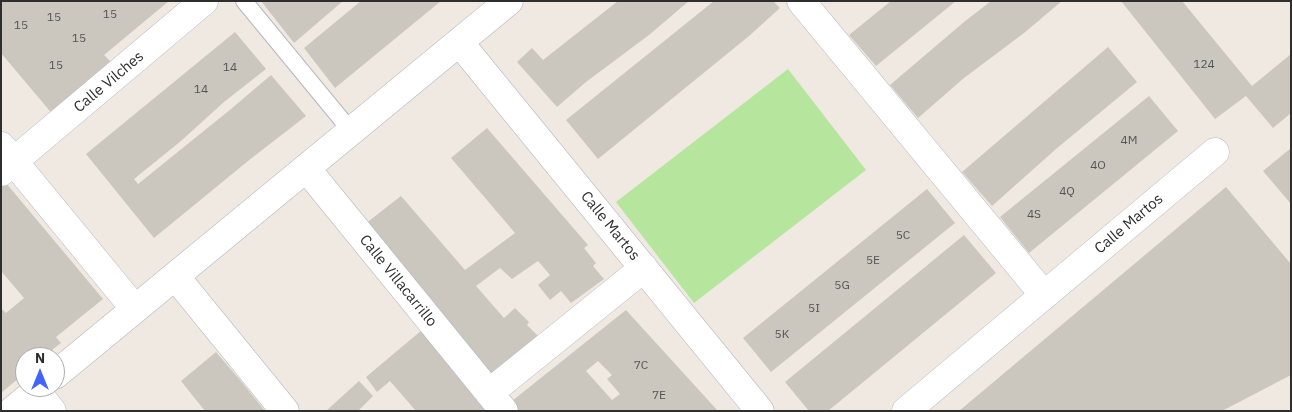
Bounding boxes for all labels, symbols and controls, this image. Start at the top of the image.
house number: 15 [103,8,117,22]
house number: 15 [47,11,61,25]
house number: 15 [14,19,28,33]
house number: 15 [72,32,86,46]
street label: Calle Vilches [70,48,148,116]
house number: 124 [1193,58,1215,72]
house number: 15 [49,59,63,73]
house number: 14 [223,61,237,75]
house number: 14 [194,83,208,97]
house number: 4M [1121,134,1137,148]
house number: 4O [1090,159,1106,173]
house number: 4Q [1059,185,1075,199]
street label: Calle Martos [577,188,643,264]
street label: Calle Martos [1091,190,1167,258]
house number: 4S [1027,208,1041,222]
house number: 5C [896,229,910,243]
street label: Calle Villacarrillo [355,231,441,331]
house number: 5E [866,254,880,268]
house number: 5G [834,279,850,293]
house number: 5I [808,302,820,316]
house number: 5K [775,328,789,342]
north arrow [15,347,65,397]
text: N [35,349,45,367]
house number: 7C [634,359,648,373]
house number: 7E [652,389,666,403]

